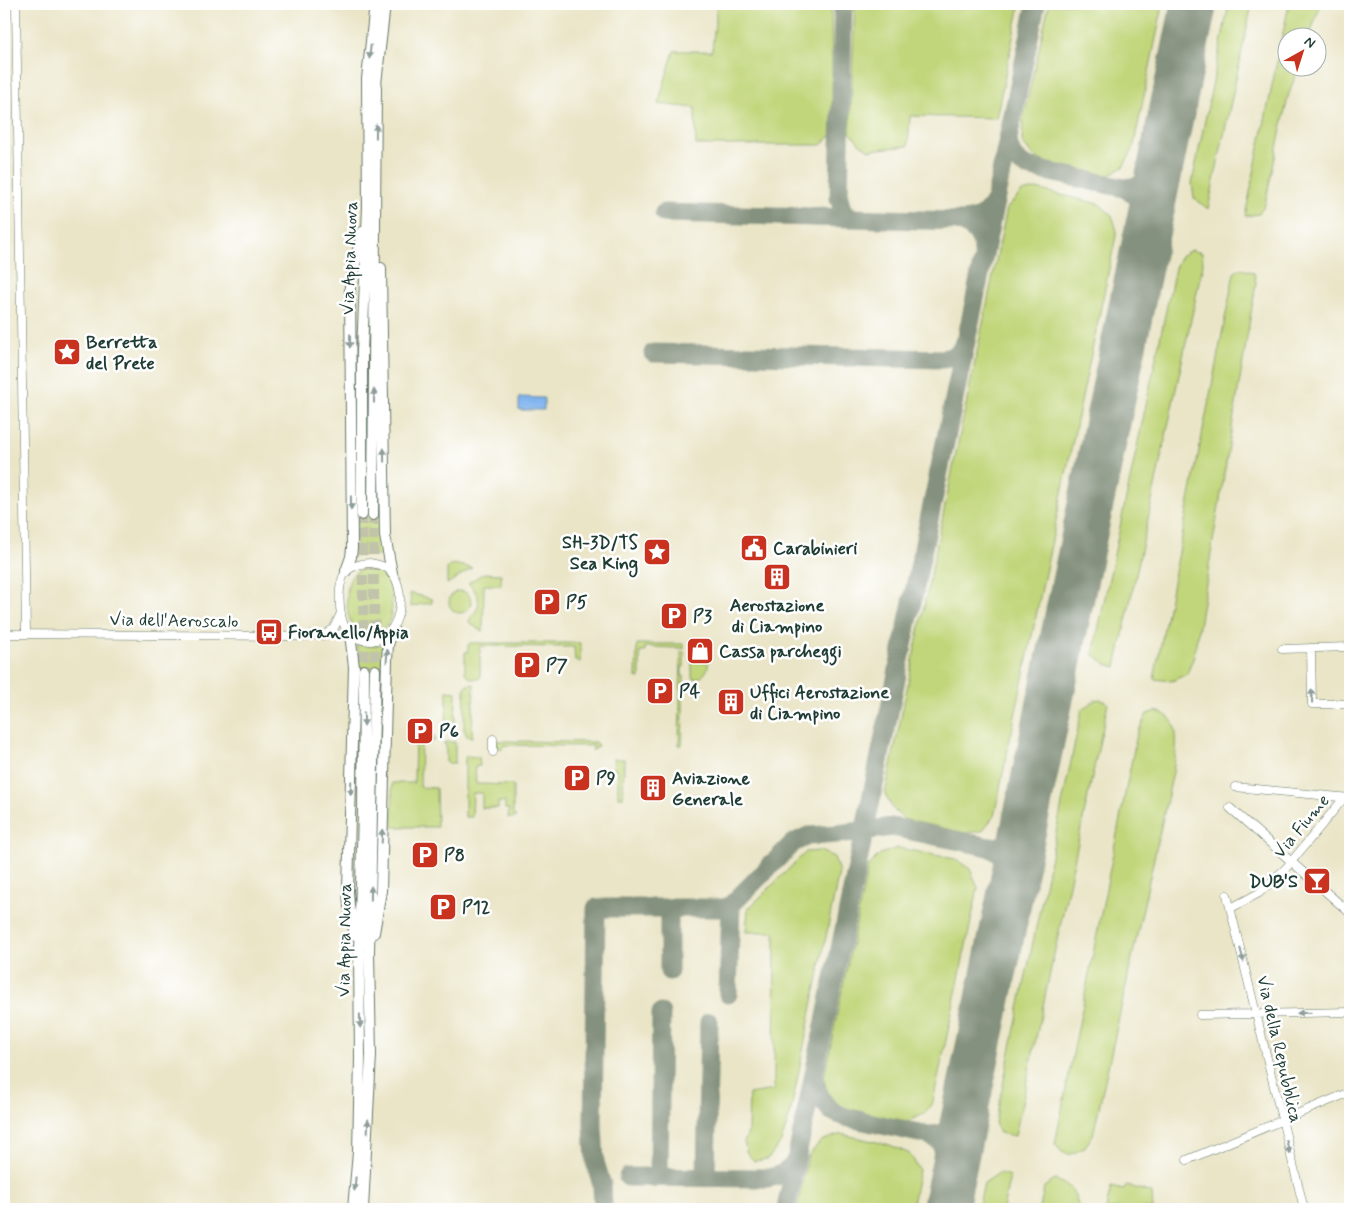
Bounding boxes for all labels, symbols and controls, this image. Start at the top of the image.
north arrow [1276,28,1326,78]
text: N [1300,33,1319,53]
one-way arrow [366,45,374,61]
one-way arrow [372,123,380,139]
street label: Via Appia Nuova [336,201,365,315]
place label: Berretta del Prete [86,331,158,376]
one-way arrow [346,333,354,349]
place icon: Berretta del Prete [52,337,82,367]
one-way arrow [370,388,378,404]
one-way arrow [379,447,387,463]
one-way arrow [347,496,355,512]
place label: SH-3D/TS Sea King [562,531,639,578]
public building icon: Carabinieri [739,533,769,563]
place icon: SH-3D/TS Sea King [642,537,672,567]
place label: Carabinieri [773,537,857,561]
building icon: Aerostazione di Ciampino [762,562,792,592]
parking icon: P5 [532,587,562,617]
place label: P5 [566,591,588,615]
place label: Aerostazione di Ciampino [730,594,824,639]
parking icon: P3 [659,601,689,631]
place label: P3 [693,605,713,629]
street label: Via dell'Aeroscalo [109,608,239,634]
bus stop icon: Fioranello/Appia [254,617,284,647]
place label: Fioranello/Appia [288,621,409,646]
shop icon: Cassa parcheggi [685,636,715,666]
place label: Cassa parcheggi [719,640,842,666]
one-way arrow [384,648,392,664]
parking icon: P7 [512,650,542,680]
place label: P7 [546,654,568,678]
parking icon: P4 [645,676,675,706]
place label: P4 [679,680,701,704]
place label: Uffici Aerostazione di Ciampino [750,681,889,726]
building icon: Uffici Aerostazione di Ciampino [716,687,746,717]
one-way arrow [1308,687,1316,703]
one-way arrow [360,711,368,727]
parking icon: P6 [405,716,435,746]
place label: P6 [439,720,459,744]
parking icon: P9 [562,763,592,793]
place label: P9 [596,767,616,791]
place label: Aviazione Generale [672,767,751,812]
building icon: Aviazione Generale [638,773,668,803]
one-way arrow [347,780,355,796]
street label: Via Fiume [1268,790,1336,864]
one-way arrow [378,827,386,843]
parking icon: P8 [410,840,440,870]
place label: P8 [444,844,465,868]
bar icon: DUB'S [1302,866,1332,896]
place label: DUB'S [1249,870,1298,894]
street label: Via Appia Nuova [332,883,359,997]
one-way arrow [367,885,375,901]
parking icon: P12 [428,892,458,922]
place label: P12 [462,896,490,920]
one-way arrow [1238,948,1246,963]
street label: Via della Repubblica [1250,973,1308,1125]
one-way arrow [1295,1009,1311,1017]
one-way arrow [356,1014,364,1030]
one-way arrow [364,1117,372,1133]
one-way arrow [1284,1140,1292,1155]
one-way arrow [351,1176,359,1192]

